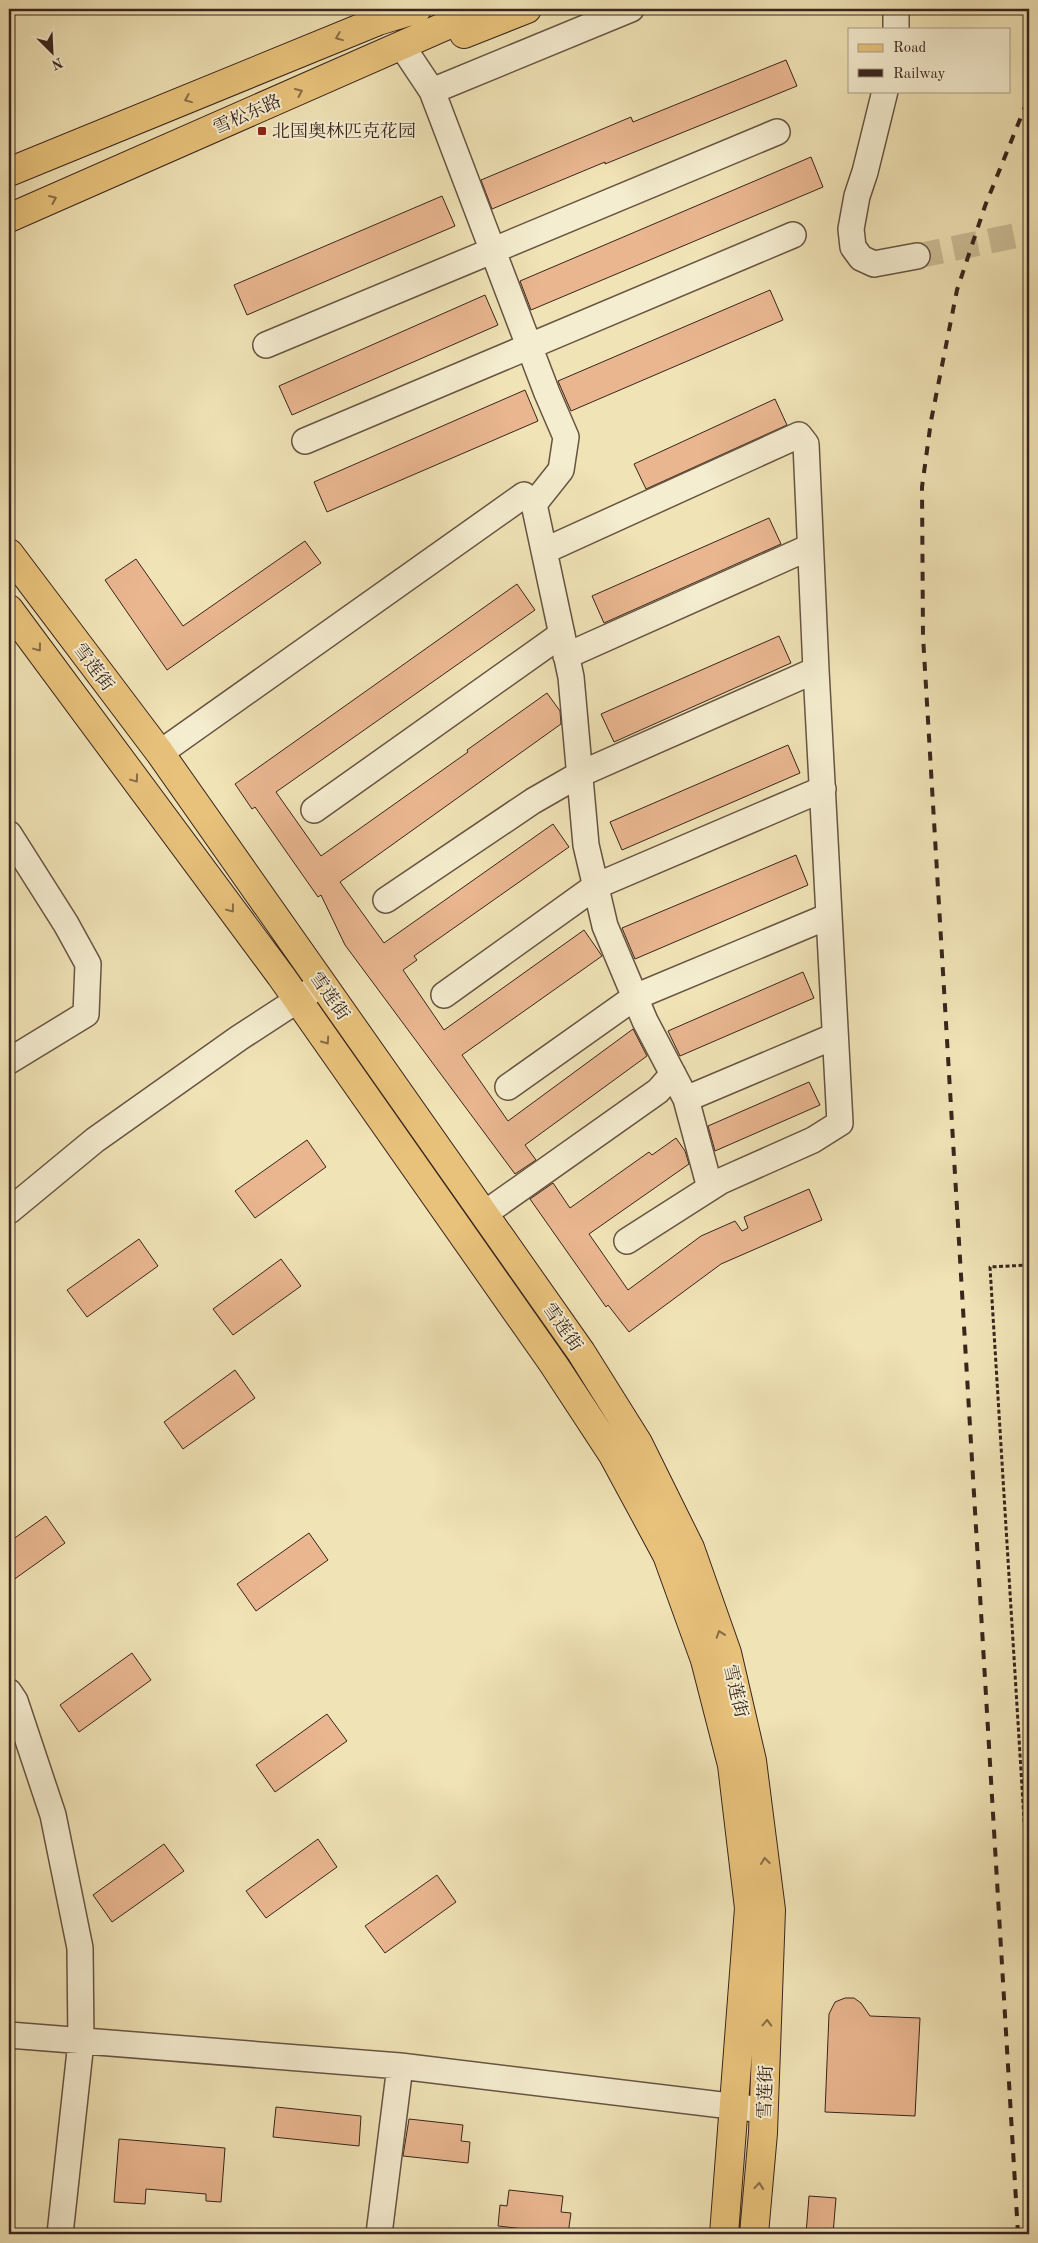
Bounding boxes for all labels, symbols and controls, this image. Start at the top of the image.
north arrow [28,28,78,78]
legend [848,28,1010,92]
one-way arrow [335,31,343,41]
text: Road [893,41,927,56]
text: N [49,54,65,72]
text: Railway [893,67,946,82]
one-way arrow [294,87,302,97]
street label: 雪松东路 [210,90,284,138]
one-way arrow [184,92,193,103]
place label: 北国奥林匹克花园 [272,121,416,141]
marker: 北国奥林匹克花园 [256,125,268,137]
one-way arrow [48,194,57,205]
street label: 雪莲街 [70,639,118,695]
one-way arrow [32,642,41,652]
one-way arrow [129,773,137,782]
one-way arrow [225,903,234,913]
street label: 雪莲街 [306,968,354,1024]
one-way arrow [320,1035,329,1045]
street label: 雪莲街 [539,1299,587,1355]
one-way arrow [716,1630,726,1639]
street label: 雪莲街 [720,1662,752,1720]
one-way arrow [760,1857,771,1865]
one-way arrow [762,2019,773,2027]
street label: 雪莲街 [754,2065,776,2119]
one-way arrow [753,2181,764,2189]

